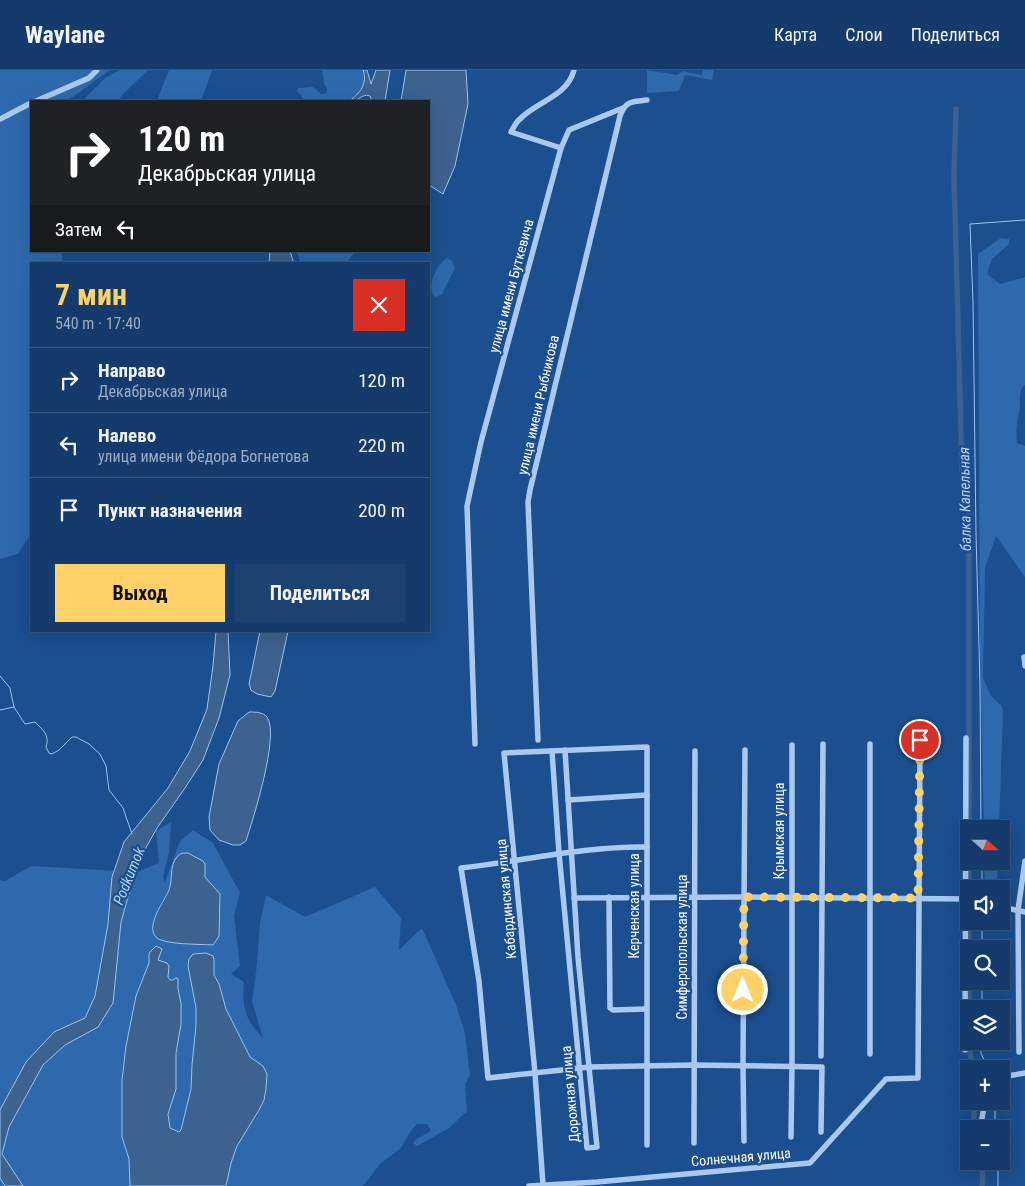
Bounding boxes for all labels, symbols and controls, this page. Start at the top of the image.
text: Waylane [25,21,105,49]
text: Карта [774,24,817,45]
text: Слои [845,24,883,45]
text: Поделиться [911,24,1000,45]
text: 120 m [138,119,225,160]
icon: right [55,120,120,185]
text: Декабрьская улица [138,161,316,186]
icon: left [112,215,140,243]
street label: улица имени Буткевича [485,217,537,355]
text: Затем [55,218,102,241]
text: 7 мин [55,277,127,312]
button: close [353,279,405,331]
text: 540 m · 17:40 [55,314,141,333]
street label: улица имени Рыбникова [514,334,562,476]
text: Направо [98,359,165,382]
icon: right [55,366,83,394]
text: 120 m [358,369,405,392]
text: Декабрьская улица [98,382,227,401]
text: Налево [98,424,156,447]
icon: left [55,431,83,459]
text: 220 m [358,434,405,457]
text: улица имени Фёдора Богнетова [98,447,309,466]
water label: балка Капельная [955,447,975,551]
icon: arrive [55,496,83,524]
text: Пункт назначения [98,499,242,522]
text: 200 m [358,499,405,522]
button: Выход [55,564,225,622]
button: Поделиться [235,564,405,622]
pin [899,719,941,761]
icon: arrive [906,726,934,754]
street label: Крымская улица [771,783,787,879]
north arrow [960,820,1010,870]
map controls [960,820,1010,1170]
street label: Кабардинская улица [493,838,519,960]
water label: Podkumok [109,844,149,908]
street label: Керченская улица [626,853,642,959]
street label: Симферопольская улица [674,874,690,1020]
button: sound [960,880,1010,930]
button: search [960,940,1010,990]
position arrow [716,963,768,1015]
button: layers [960,1000,1010,1050]
street label: Дорожная улица [558,1045,582,1143]
button: + [960,1060,1010,1110]
button: − [960,1120,1010,1170]
street label: Солнечная улица [690,1145,792,1169]

